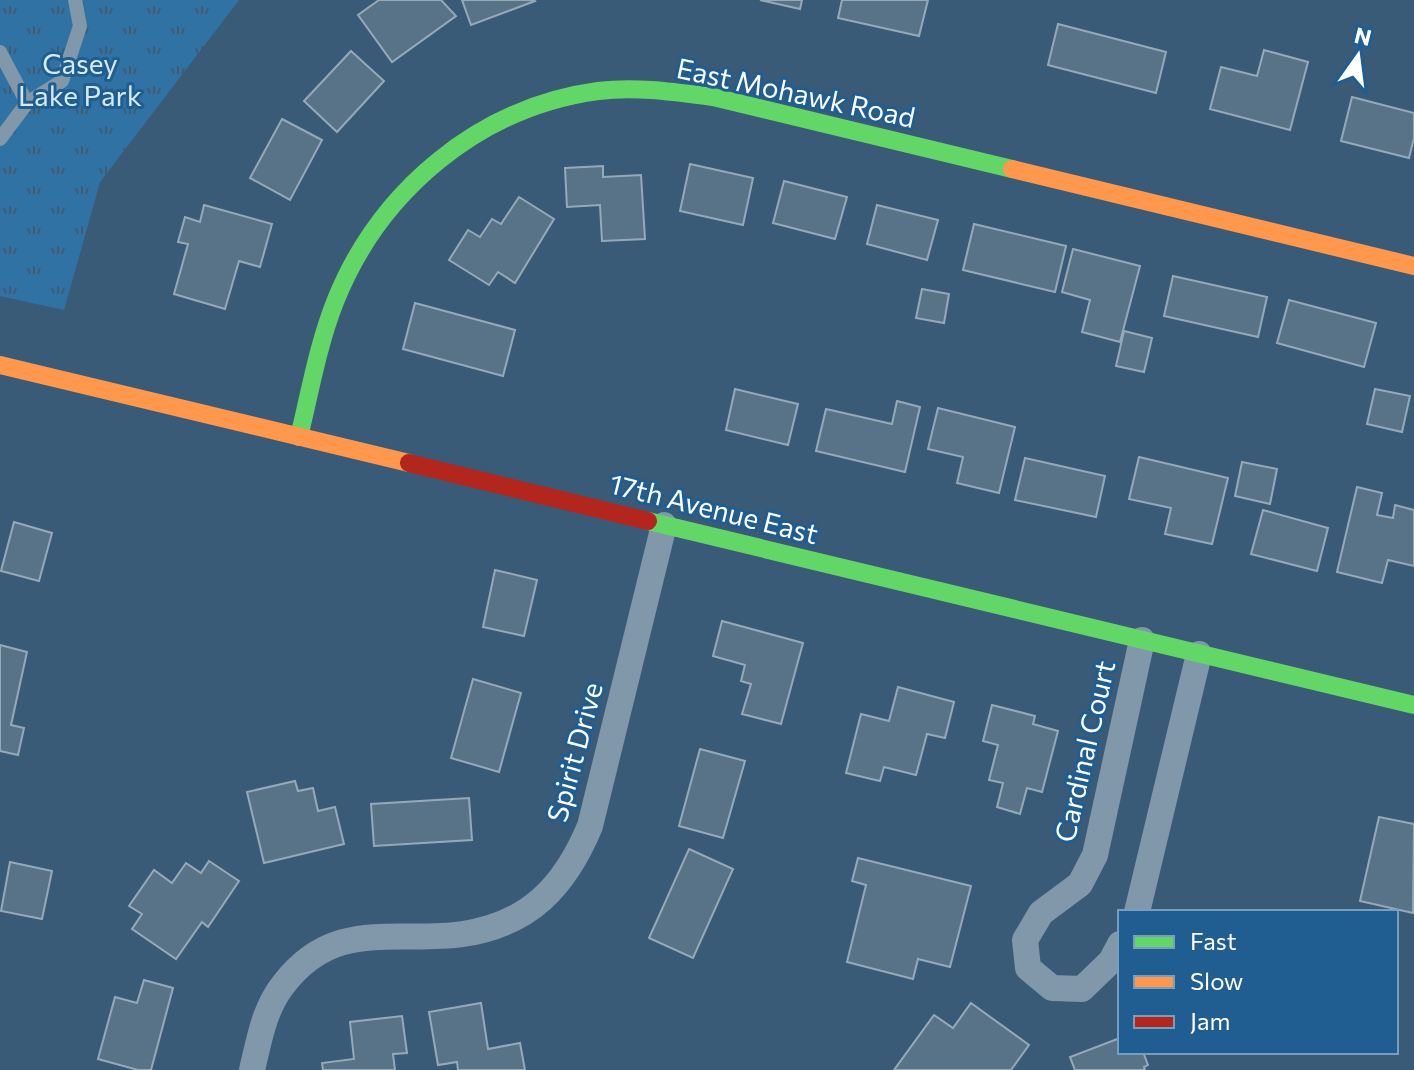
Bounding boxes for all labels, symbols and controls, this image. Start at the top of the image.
north arrow [1318,16,1398,96]
text: N [1352,21,1374,51]
park label: Casey Lake Park [18,46,142,112]
street label: East Mohawk Road [674,50,918,134]
street label: 17th Avenue East [606,466,822,550]
street label: Cardinal Court [1047,657,1121,845]
street label: Spirit Drive [539,679,609,825]
legend [1118,910,1398,1054]
text: Fast [1190,926,1237,955]
text: Slow [1190,966,1243,995]
text: Jam [1190,1006,1230,1035]

